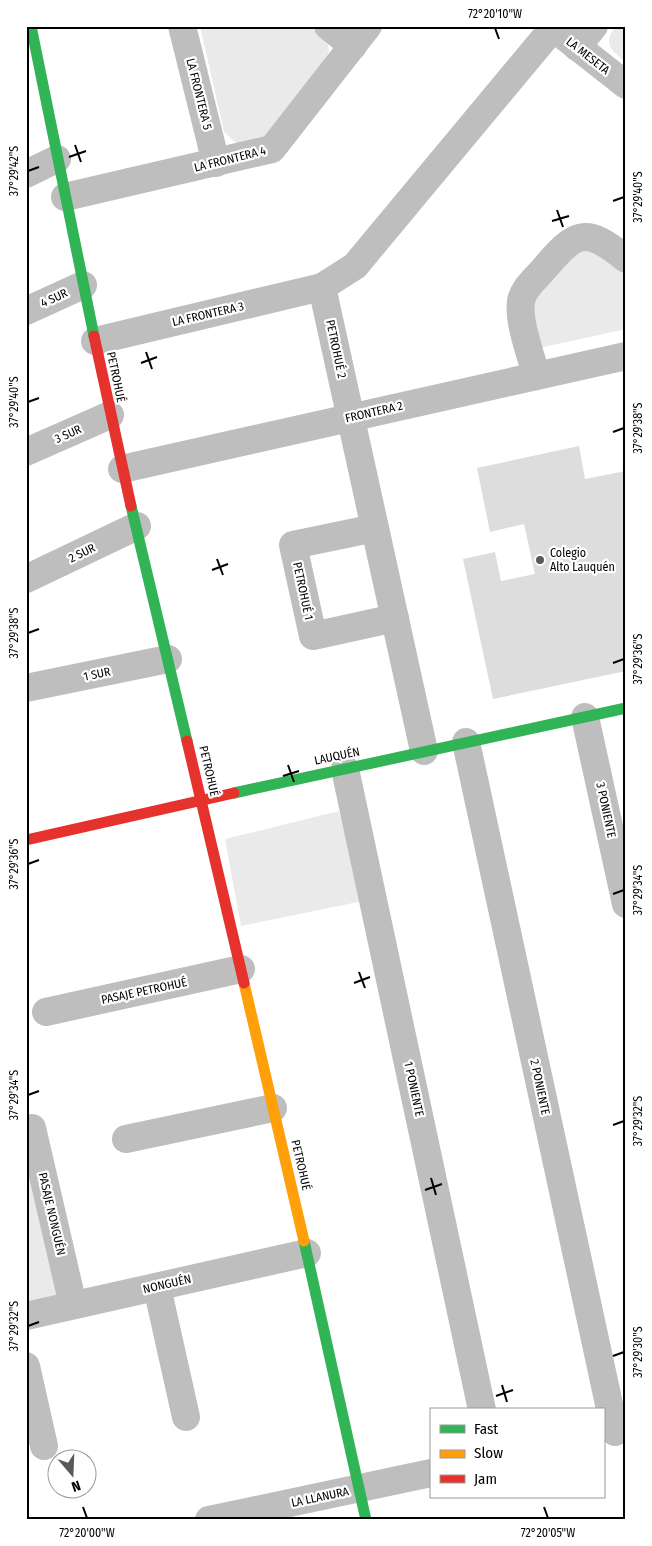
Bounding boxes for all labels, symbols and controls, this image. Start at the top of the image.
text: 72°20'10"W [468,7,522,21]
street label: LA MESETA [563,35,613,78]
street label: LA FRONTERA 5 [183,57,215,132]
street label: LA FRONTERA 4 [193,143,268,175]
text: 37°29'42"S [7,146,21,196]
text: 37°29'40"S [631,171,645,223]
street label: 4 SUR [38,286,70,310]
street label: LA FRONTERA 3 [171,299,245,329]
street label: PETROHUÉ 2 [323,318,350,380]
street label: PETROHUÉ [104,350,129,404]
text: 37°29'40"S [7,376,21,428]
street label: FRONTERA 2 [344,399,404,425]
text: 37°29'38"S [631,402,645,454]
street label: 3 SUR [52,422,84,446]
street label: 2 SUR [66,540,98,565]
place label: Colegio Alto Lauquén [550,546,615,574]
marker: Colegio Alto Lauquén [534,554,546,566]
street label: PETROHUÉ 1 [290,561,317,621]
text: 37°29'38"S [7,607,21,659]
text: 37°29'36"S [631,633,645,685]
street label: 1 SUR [82,664,112,684]
street label: LAUQUÉN [313,743,361,768]
street label: PETROHUÉ [196,744,223,798]
street label: 3 PONIENTE [593,781,619,839]
text: 37°29'36"S [7,838,21,890]
text: 37°29'34"S [631,865,645,915]
street label: PASAJE PETROHUÉ [100,974,188,1007]
street label: 2 PONIENTE [527,1058,553,1116]
street label: 1 PONIENTE [401,1060,427,1118]
text: 37°29'34"S [7,1070,21,1120]
text: 37°29'32"S [631,1096,645,1146]
street label: PETROHUÉ [288,1138,315,1192]
street label: PASAJE NONGUÉN [36,1171,69,1257]
street label: NONGUÉN [141,1271,192,1296]
text: 37°29'32"S [7,1301,21,1351]
text: 37°29'30"S [631,1326,645,1378]
legend [430,1408,604,1498]
text: Fast [474,1420,498,1438]
text: Slow [474,1444,503,1462]
north arrow [48,1448,98,1498]
text: Jam [474,1470,497,1488]
text: N [69,1476,83,1495]
street label: LA LLANURA [290,1484,351,1510]
text: 72°20'00"W [59,1526,115,1540]
text: 72°20'05"W [521,1526,575,1540]

